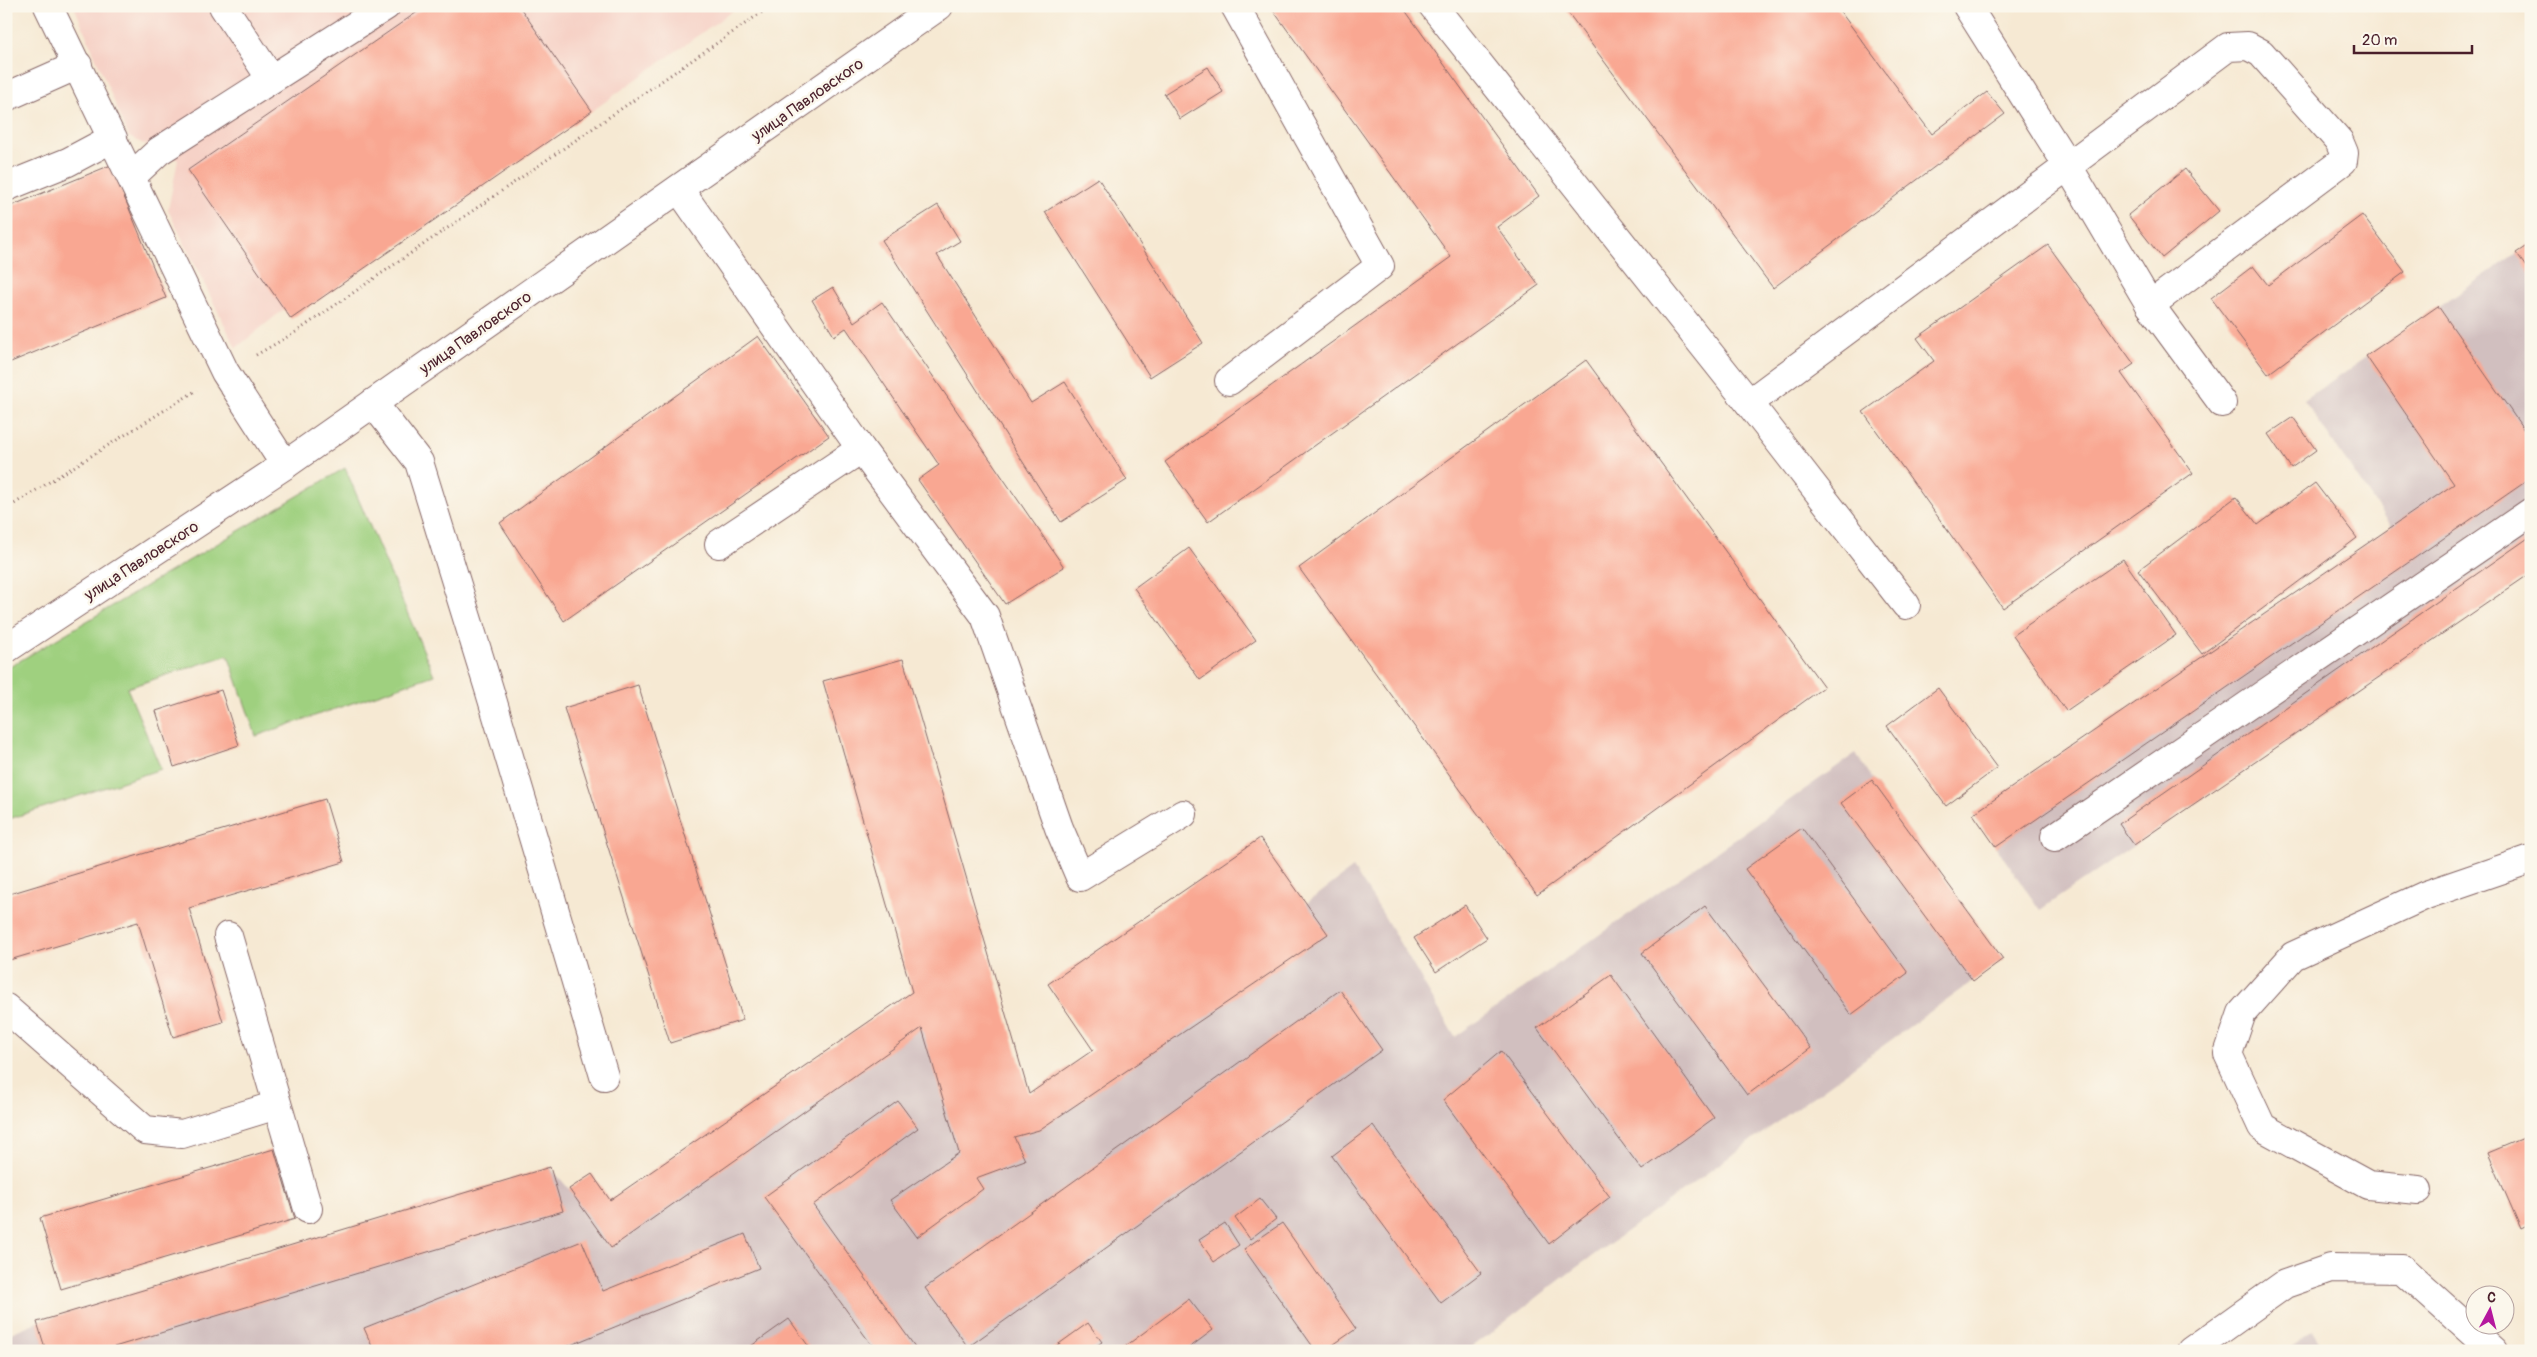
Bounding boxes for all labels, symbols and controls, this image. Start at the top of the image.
scale bar [2354,22,2472,54]
text: 20 m [2362,31,2397,50]
street label: улица Павловского [747,54,868,146]
street label: улица Павловского [415,287,536,379]
street label: улица Павловского [80,516,203,606]
north arrow [2464,1284,2514,1334]
text: С [2486,1289,2497,1307]

